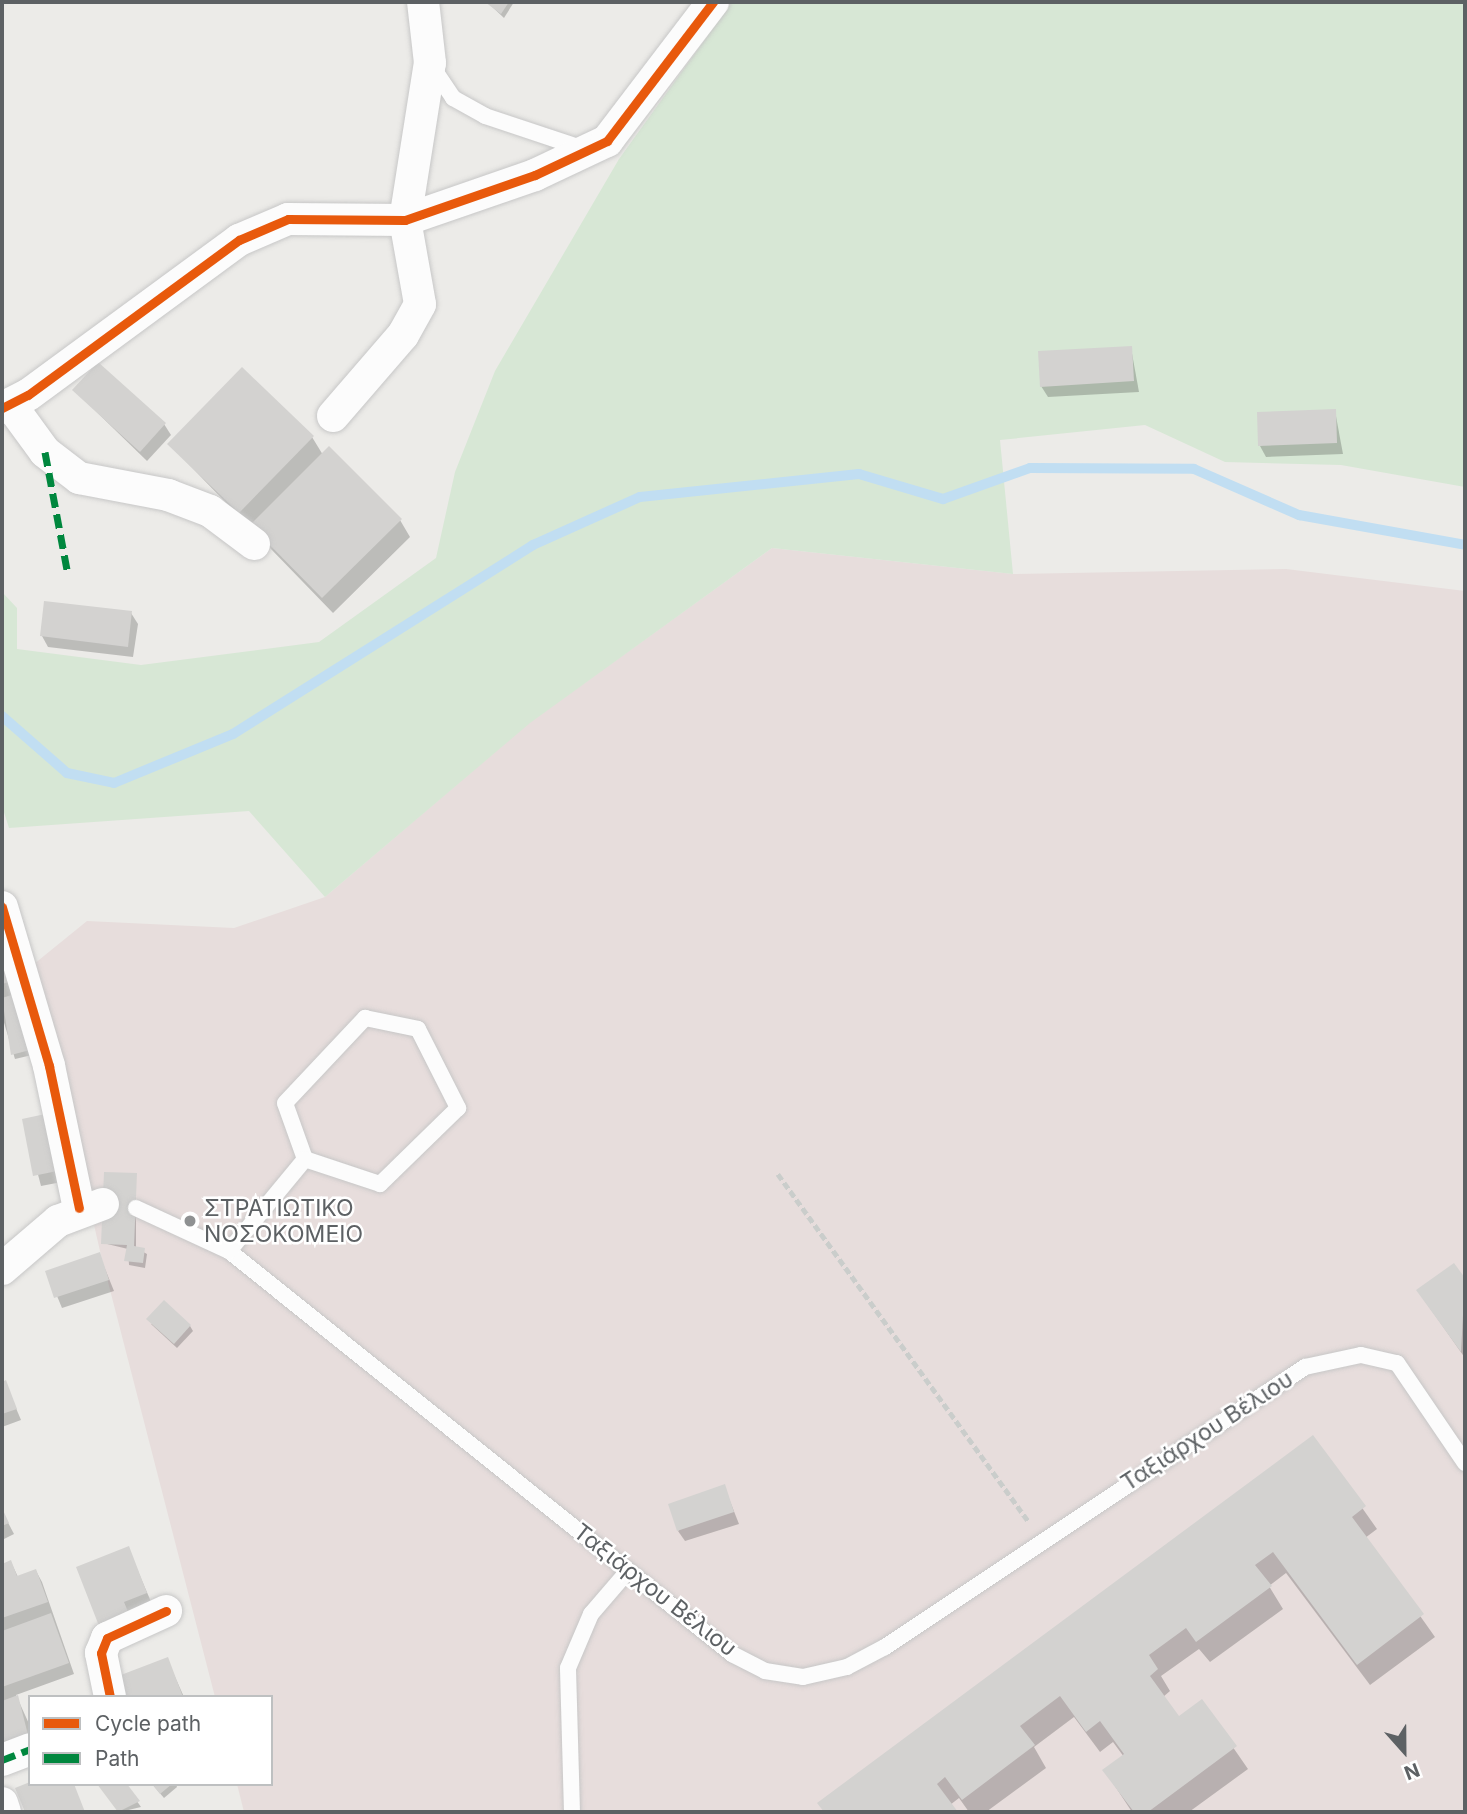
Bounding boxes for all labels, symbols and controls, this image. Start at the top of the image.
place label: ΣΤΡΑΤΙΩΤΙΚΟ ΝΟΣΟΚΟΜΕΙΟ [204,1194,363,1248]
marker: ΣΤΡΑΤΙΩΤΙΚΟ ΝΟΣΟΚΟΜΕΙΟ [182,1213,198,1229]
street label: Ταξιάρχου Βέλιου [1116,1365,1298,1497]
street label: Ταξιάρχου Βέλιου [568,1518,742,1662]
legend [28,1695,273,1786]
text: Cycle path [95,1711,201,1736]
north arrow [1369,1716,1439,1786]
text: Path [95,1746,140,1771]
text: N [1401,1758,1423,1784]

